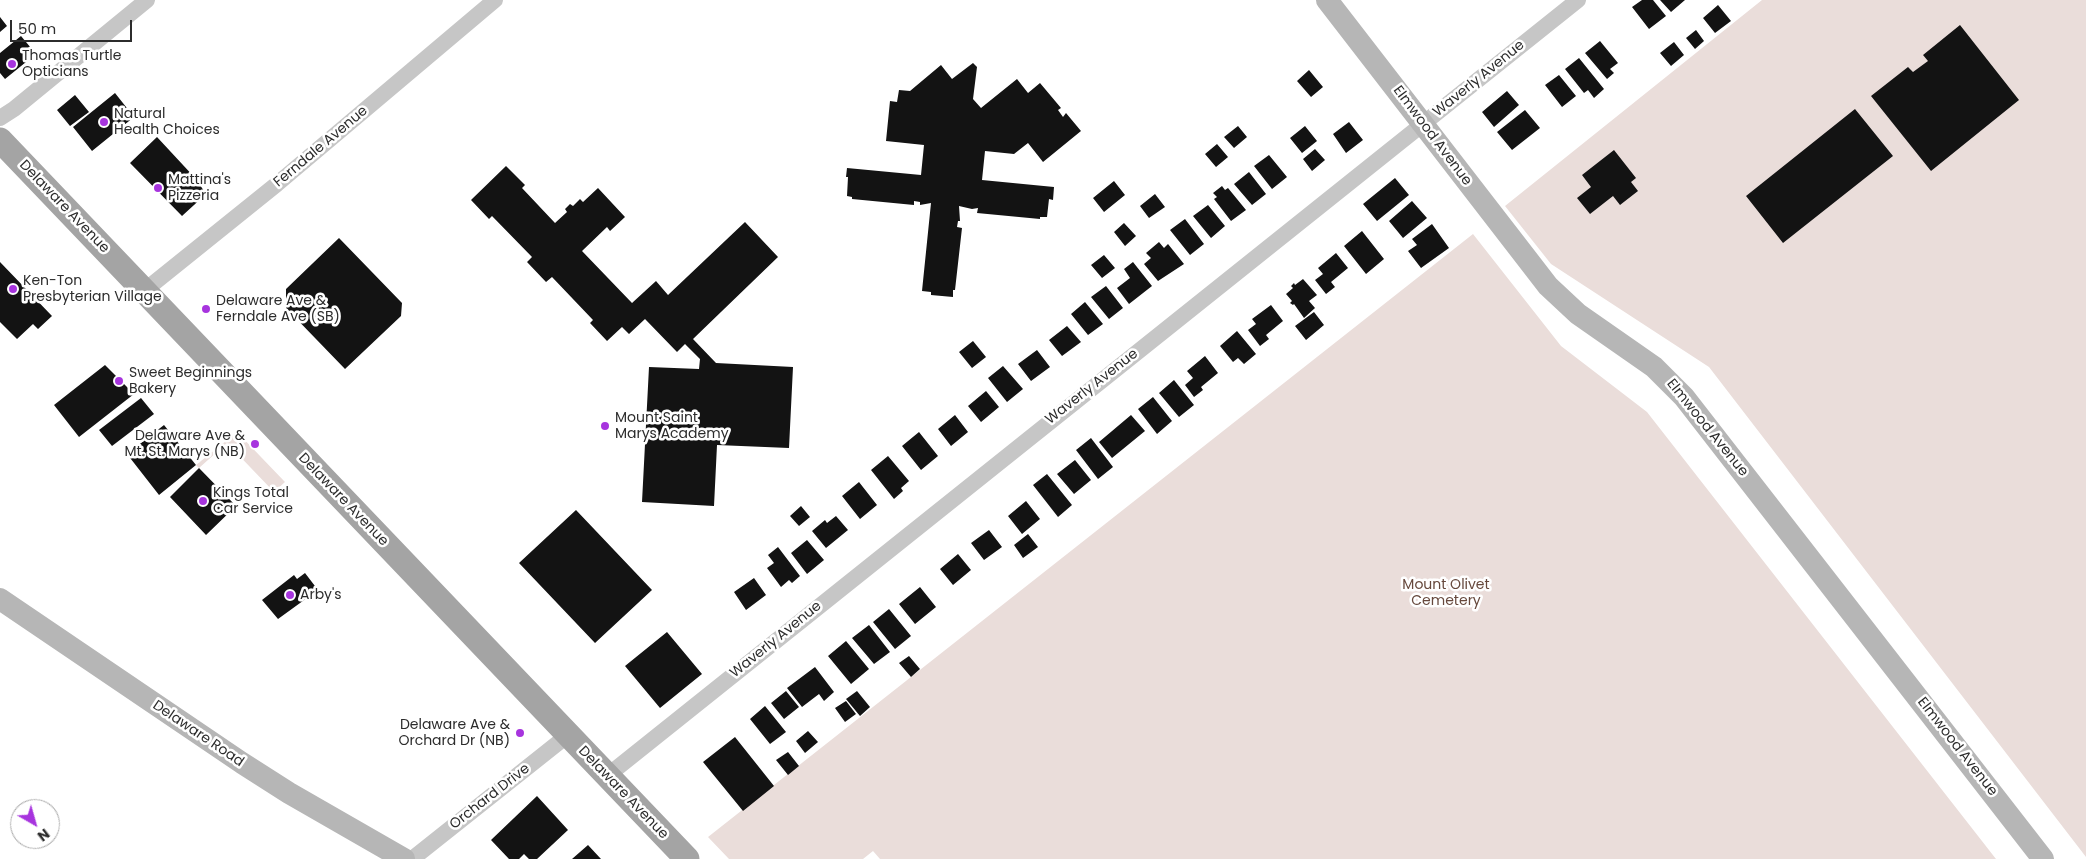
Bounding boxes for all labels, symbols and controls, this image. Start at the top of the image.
scale bar [12,10,135,42]
text: 50 m [18,18,56,39]
street label: Waverly Avenue [1430,37,1528,121]
place label: Thomas Turtle Opticians [22,48,121,80]
marker: Thomas Turtle Opticians [6,58,18,70]
street label: Elmwood Avenue [1389,83,1475,189]
street label: Ferndale Avenue [271,103,371,191]
place label: Natural Health Choices [114,106,220,138]
marker: Natural Health Choices [98,116,110,128]
street label: Delaware Avenue [15,157,113,257]
place label: Mattina's Pizzeria [168,172,231,204]
marker: Mattina's Pizzeria [152,182,164,194]
place label: Ken-Ton Presbyterian Village [23,273,162,306]
marker: Ken-Ton Presbyterian Village [7,283,19,295]
place label: Delaware Ave & Ferndale Ave (SB) [216,293,340,326]
marker: Delaware Ave & Ferndale Ave (SB) [200,303,212,315]
street label: Waverly Avenue [1042,346,1142,428]
place label: Sweet Beginnings Bakery [129,365,252,398]
marker: Sweet Beginnings Bakery [113,375,125,387]
street label: Elmwood Avenue [1663,376,1751,480]
place label: Mount Saint Marys Academy [615,410,729,442]
marker: Mount Saint Marys Academy [599,420,611,432]
place label: Delaware Ave & Mt. St. Marys (NB) [124,428,245,461]
marker: Delaware Ave & Mt. St. Marys (NB) [249,438,261,450]
street label: Delaware Avenue [294,450,392,550]
place label: Kings Total Car Service [213,485,293,518]
marker: Kings Total Car Service [197,495,209,507]
park label: Mount Olivet Cemetery [1402,577,1490,610]
place label: Arby's [300,587,342,603]
marker: Arby's [284,589,296,601]
street label: Waverly Avenue [727,598,825,682]
street label: Elmwood Avenue [1913,694,2001,800]
street label: Delaware Road [149,697,247,771]
place label: Delaware Ave & Orchard Dr (NB) [398,717,510,750]
marker: Delaware Ave & Orchard Dr (NB) [514,727,526,739]
street label: Delaware Avenue [574,743,672,843]
street label: Orchard Drive [447,761,533,833]
north arrow [10,799,60,849]
text: N [33,824,54,846]

